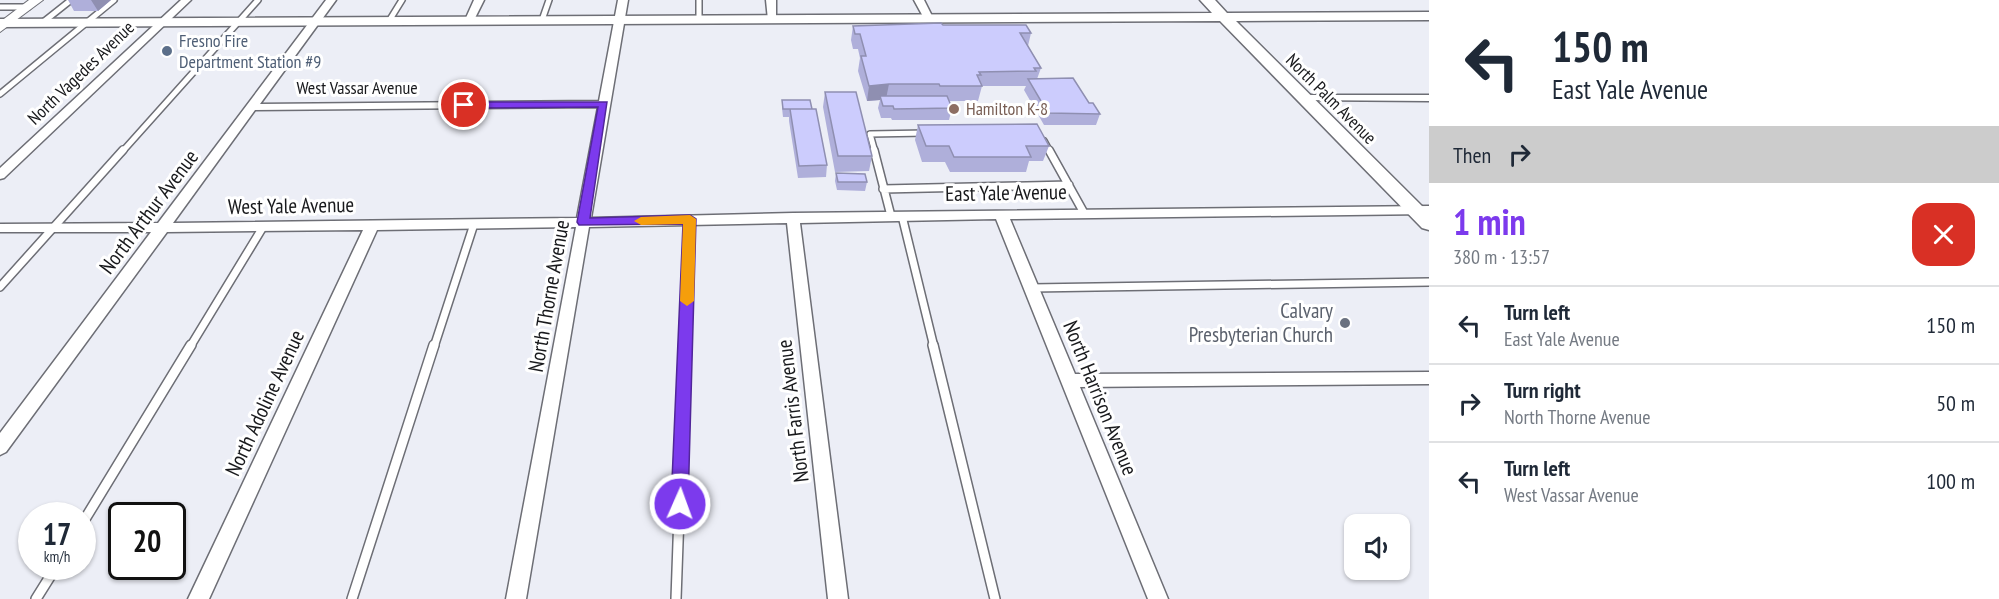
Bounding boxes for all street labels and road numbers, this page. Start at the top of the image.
street label: North Vagedes Avenue [23,16,139,129]
street label: North Palm Avenue [1281,48,1382,149]
street label: West Vassar Avenue [296,76,418,99]
street label: North Arthur Avenue [93,144,204,279]
street label: East Yale Avenue [945,178,1067,207]
street label: West Yale Avenue [228,191,354,220]
street label: North Thorne Avenue [522,218,575,374]
street label: North Harrison Avenue [1057,317,1144,479]
street label: North Adoline Avenue [219,325,310,480]
street label: North Farris Avenue [770,338,815,484]

